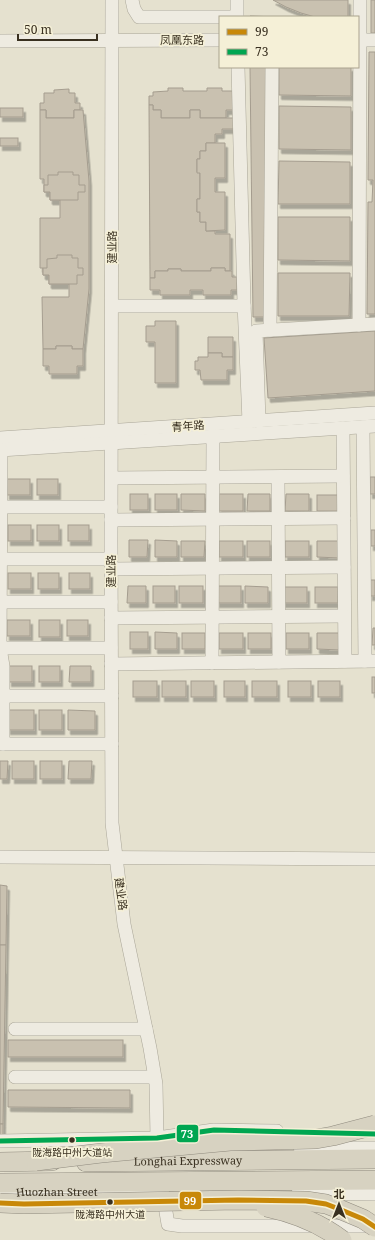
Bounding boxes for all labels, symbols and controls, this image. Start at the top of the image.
scale bar [18,16,97,42]
legend [219,16,359,68]
text: 50 m [24,21,52,38]
text: 99 [255,23,268,40]
street label: 凤凰东路 [160,32,204,47]
text: 73 [255,43,269,60]
street label: 建业路 [104,231,119,264]
street label: 青年路 [171,417,205,434]
street label: 建业路 [103,555,118,588]
street label: 建业路 [112,877,131,911]
line badge: 73 [176,1124,199,1143]
text: 73 [181,1126,193,1141]
marker: 陇海路中州大道站 [67,1135,77,1145]
place label: 陇海路中州大道站 [32,1145,112,1159]
street label: Longhai Expressway [134,1152,243,1169]
street label: Huozhan Street [15,1184,98,1200]
north arrow [319,1184,359,1224]
text: 北 [334,1186,345,1201]
line badge: 99 [179,1191,202,1210]
text: 99 [184,1193,196,1208]
marker: 陇海路中州大道 [105,1197,115,1207]
place label: 陇海路中州大道 [75,1207,145,1221]

